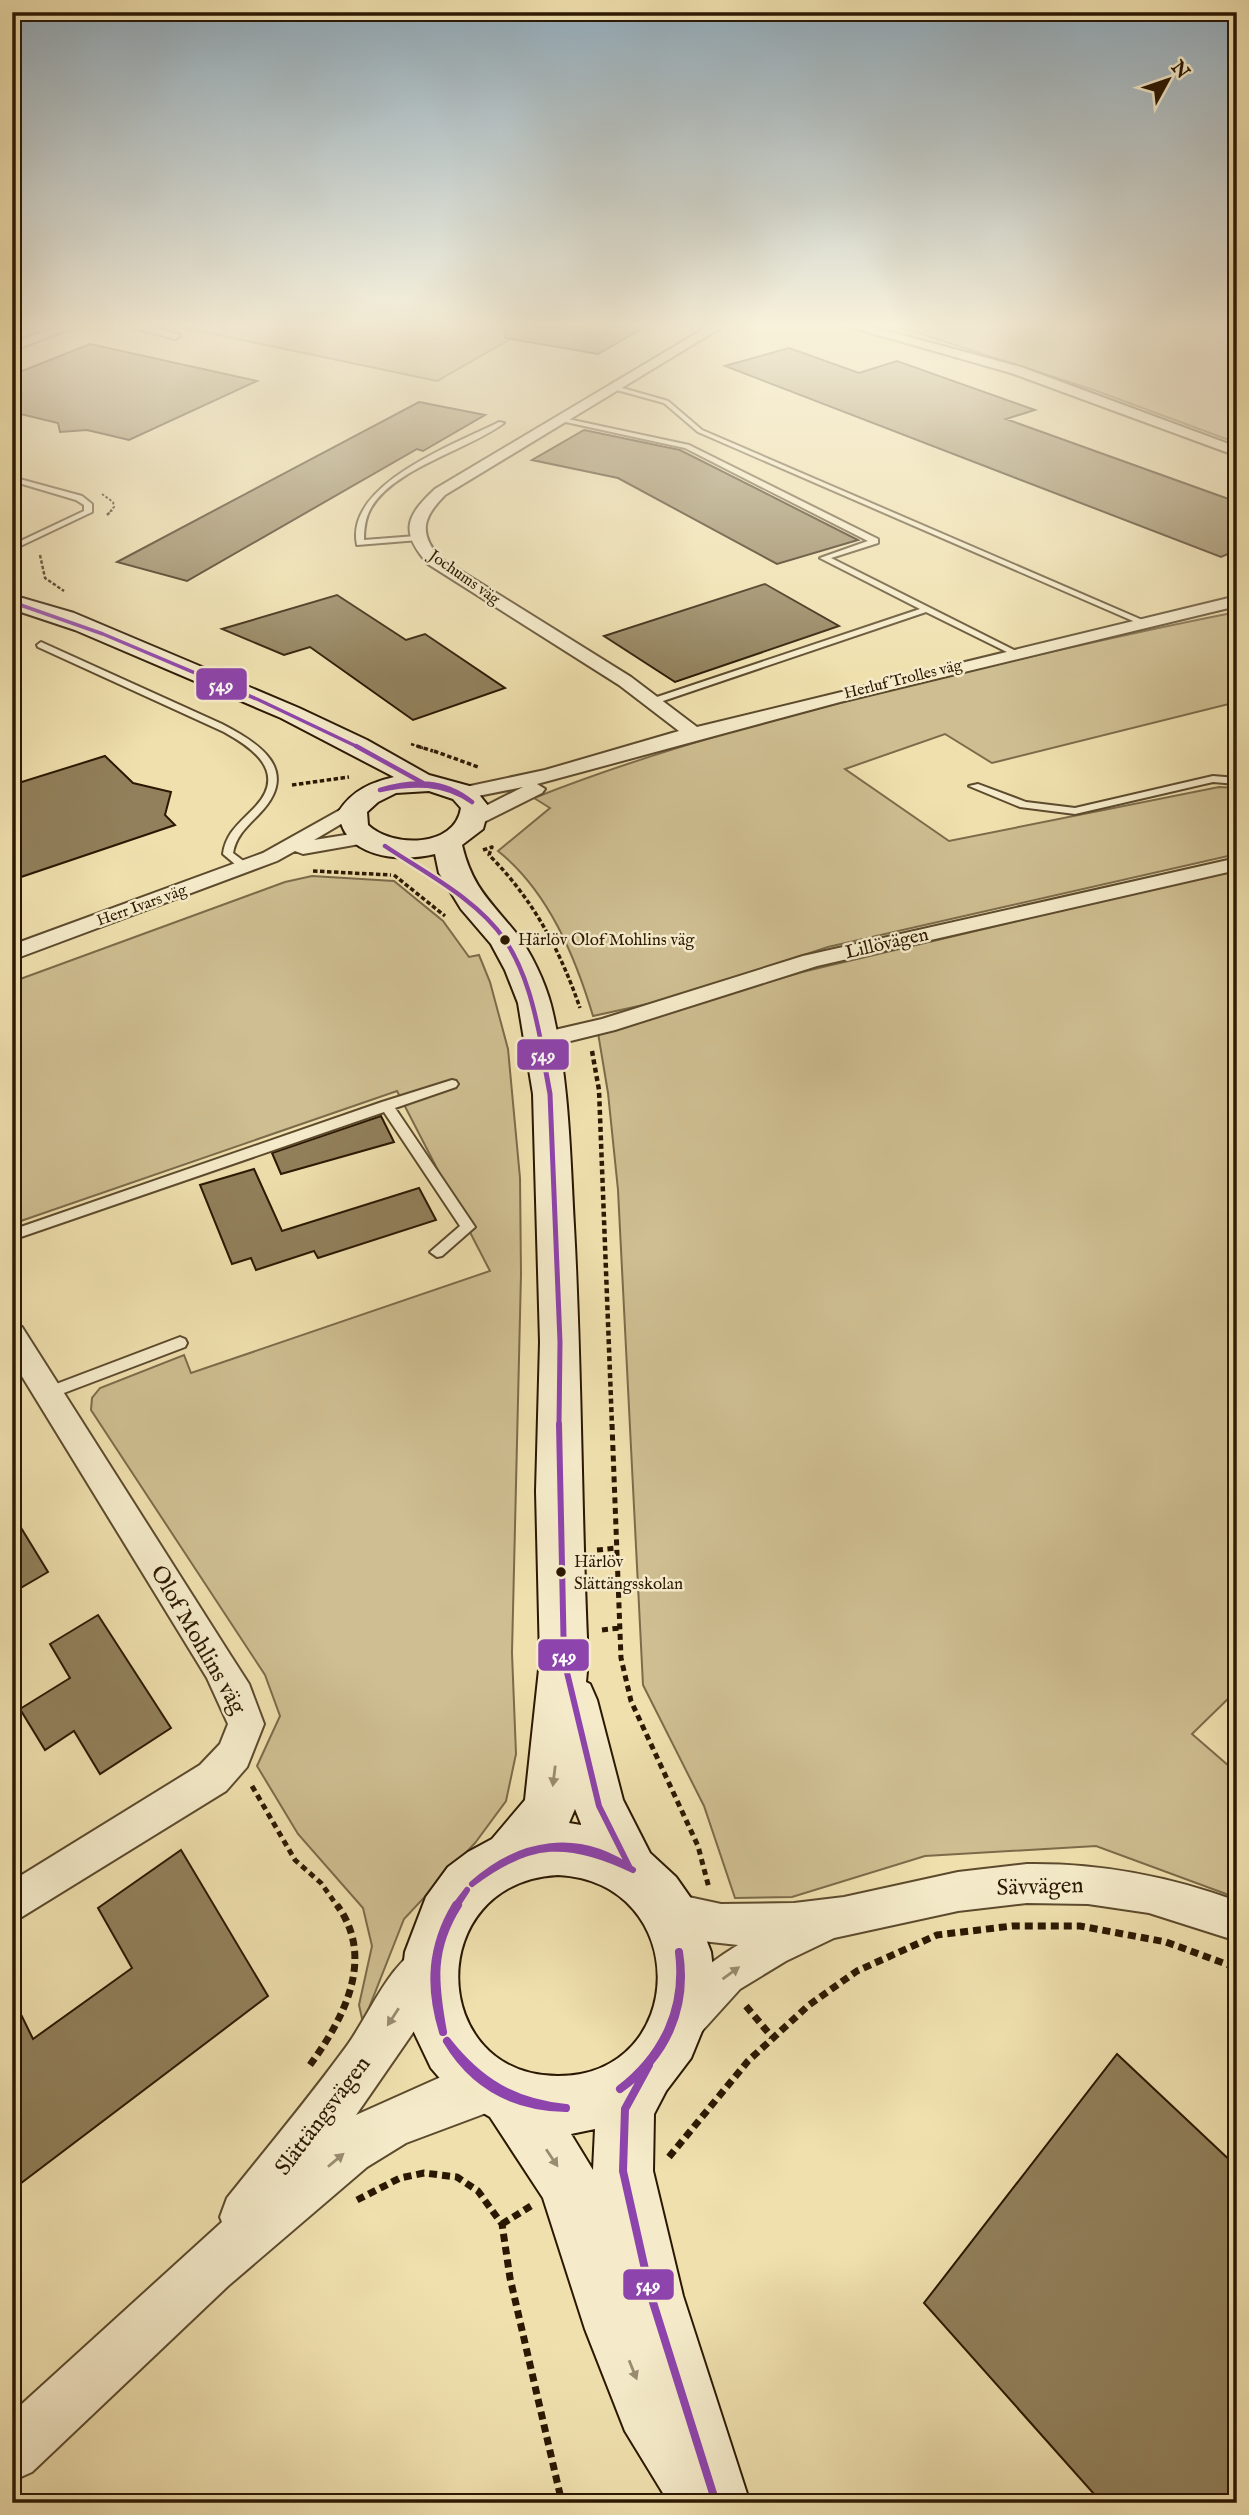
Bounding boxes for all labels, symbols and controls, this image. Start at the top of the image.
north arrow [1134,46,1204,116]
text: N [1164,56,1194,85]
street label: Jochums väg [423,545,504,610]
street label: Herluf Trolles väg [842,656,965,704]
line badge: 549 [195,667,248,701]
text: 549 [209,674,233,698]
street label: Herr Ivars väg [94,880,190,932]
street label: Lillövägen [843,923,931,965]
place label: Härlöv Olof Mohlins väg [518,930,695,951]
marker: Härlöv Olof Mohlins väg [498,933,512,947]
line badge: 549 [516,1038,570,1071]
text: 549 [531,1044,555,1068]
place label: Härlöv Slättängsskolan [574,1552,683,1595]
street label: Olof Mohlins väg [144,1560,253,1720]
marker: Härlöv Slättängsskolan [554,1565,568,1579]
line badge: 549 [537,1638,590,1672]
text: 549 [552,1645,576,1669]
one-way arrow [548,1765,559,1787]
street label: Sävvägen [996,1871,1084,1903]
one-way arrow [722,1966,740,1980]
one-way arrow [387,2007,400,2027]
street label: Slättängsvägen [269,2051,377,2181]
one-way arrow [545,2149,559,2167]
one-way arrow [328,2153,345,2168]
line badge: 549 [622,2268,675,2301]
text: 549 [636,2274,660,2298]
one-way arrow [627,2359,638,2380]

